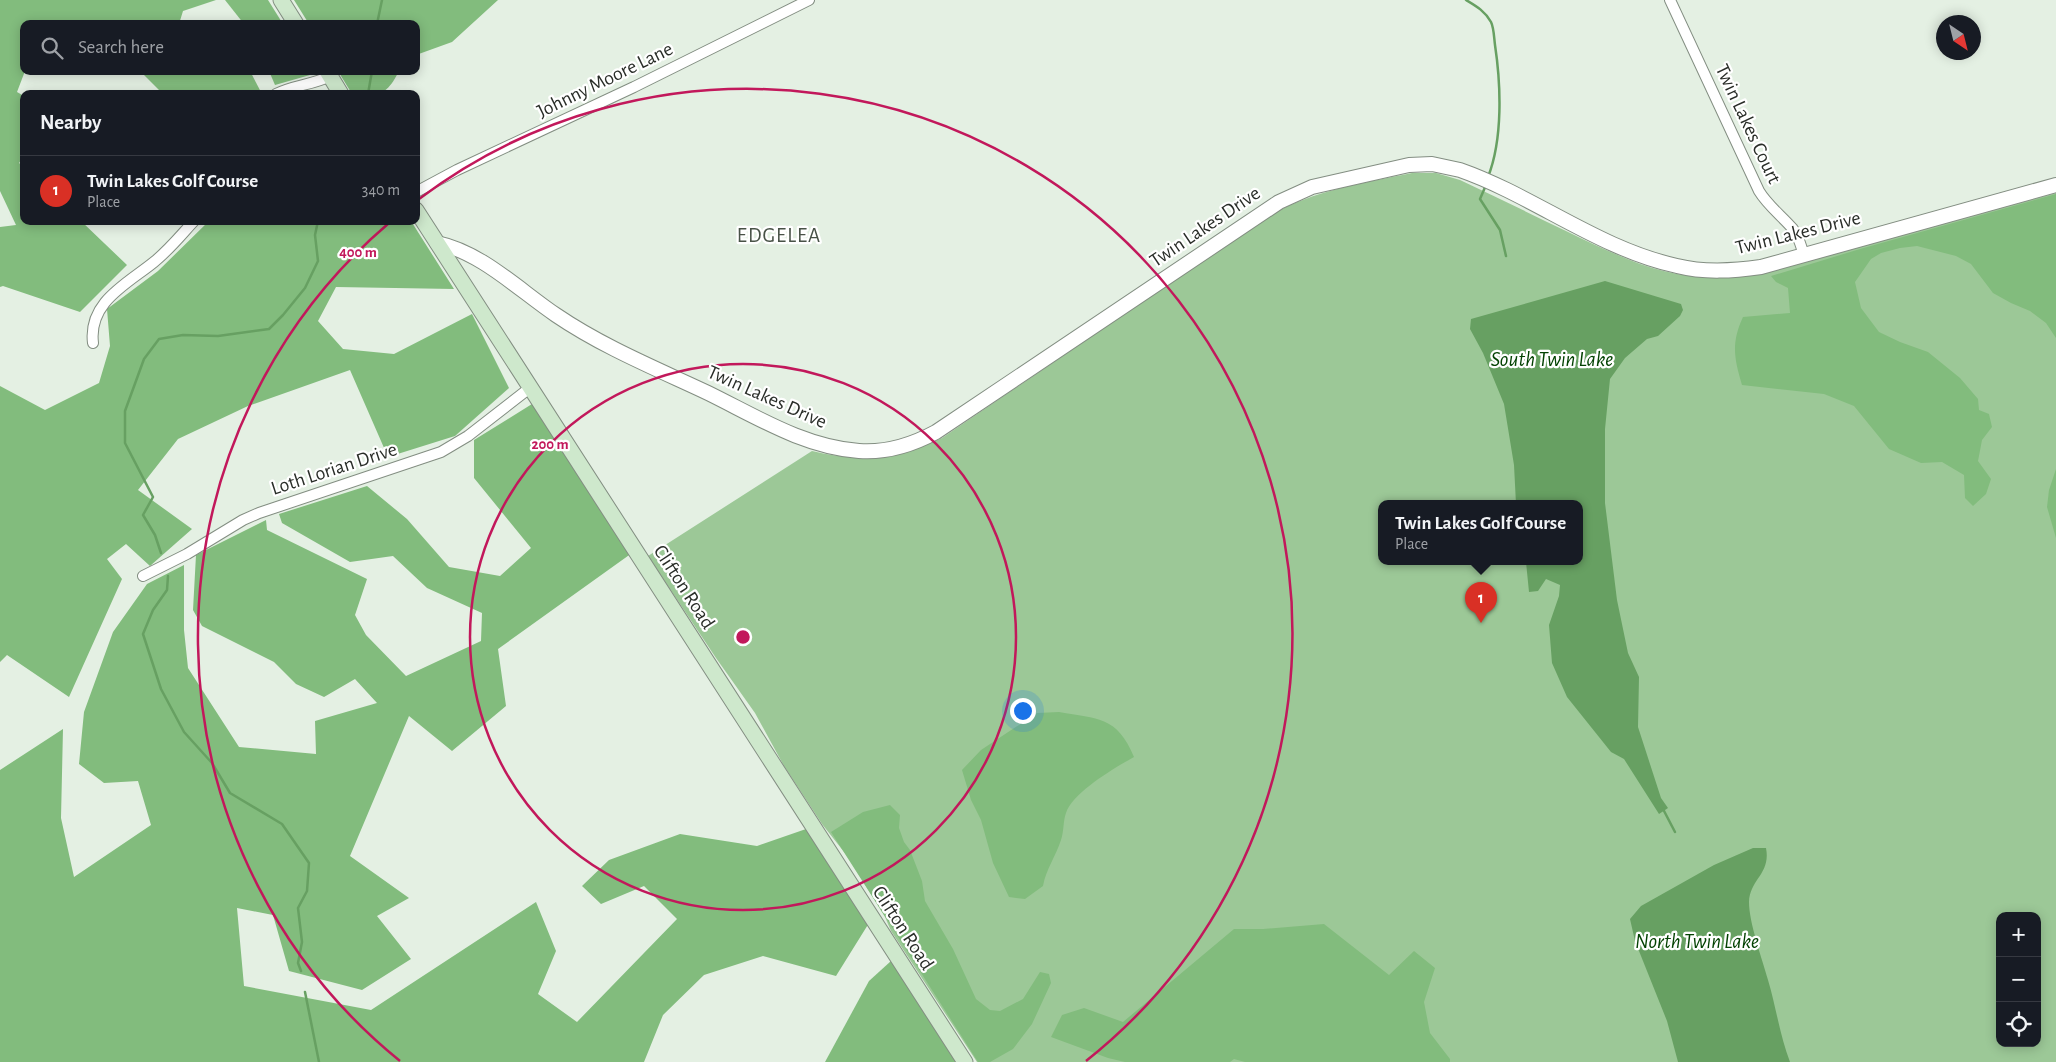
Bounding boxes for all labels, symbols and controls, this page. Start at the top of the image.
north arrow [1936,15,1981,60]
search box [20,20,420,75]
icon: search [38,34,66,62]
text: Search here [78,38,164,57]
street label: Johnny Moore Lane [534,38,676,122]
street label: Twin Lakes Court [1712,61,1785,187]
text: Nearby [40,112,101,133]
text: Twin Lakes Golf Course [87,172,258,191]
text: 1 [53,182,59,198]
text: 340 m [362,182,400,198]
street label: Twin Lakes Drive [1146,183,1264,271]
text: Place [87,194,120,210]
street label: Twin Lakes Drive [1733,208,1863,258]
district label: EDGELEA [737,225,821,246]
text: 400 m [339,245,377,260]
water label: South Twin Lake [1491,349,1613,370]
street label: Twin Lakes Drive [704,362,830,432]
text: 200 m [531,437,569,452]
street label: Loth Lorian Drive [269,439,399,499]
popup [1378,500,1583,565]
text: Twin Lakes Golf Course [1395,514,1566,533]
text: Place [1395,536,1428,552]
street label: Clifton Road [650,541,718,633]
pin: 1 [1465,582,1497,623]
centre of rings [734,628,752,646]
your location [1010,698,1036,724]
street label: Clifton Road [869,882,937,974]
map controls [1996,912,2041,1047]
button: + [1996,912,2041,957]
water label: North Twin Lake [1635,931,1759,952]
button: − [1996,957,2041,1002]
button: locate [1996,1002,2041,1047]

